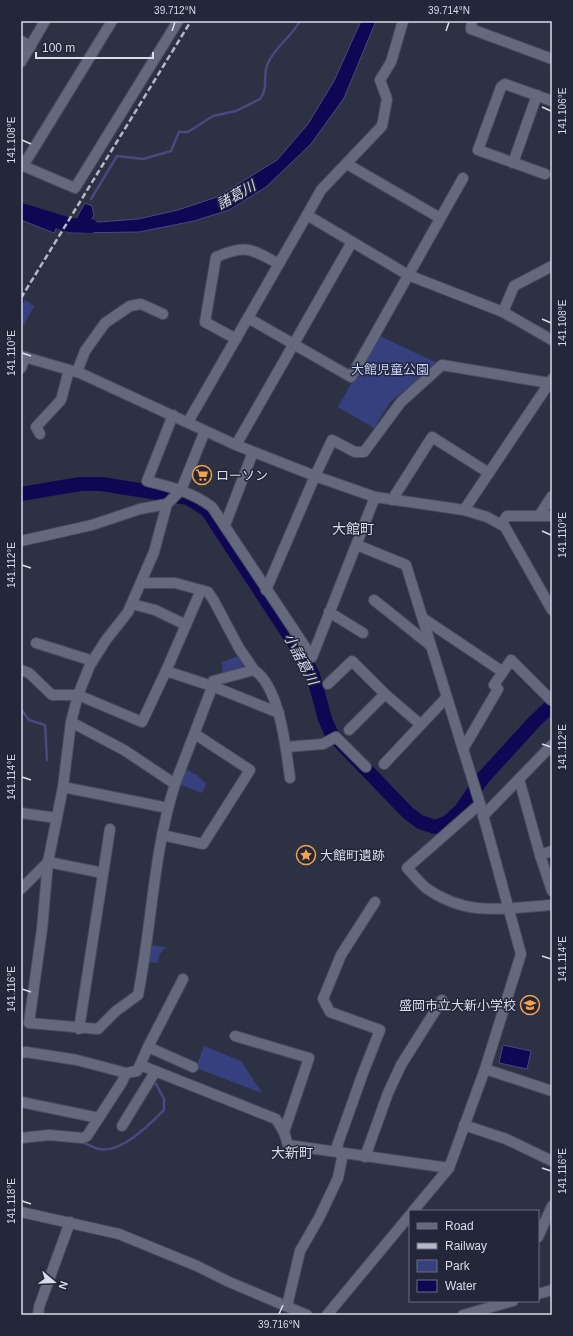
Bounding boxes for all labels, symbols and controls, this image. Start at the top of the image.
text: 39.712°N [154,5,196,16]
text: 39.714°N [428,5,470,16]
scale bar [36,34,153,60]
text: 100 m [42,41,75,55]
text: 141.106°E [557,87,568,134]
text: 141.108°E [6,116,17,163]
water label: 諸葛川 [214,177,260,212]
text: 141.108°E [557,299,568,346]
text: 141.110°E [6,330,17,376]
park label: 大館児童公園 [351,362,429,377]
supermarket icon: ローソン [191,464,213,486]
place label: ローソン [216,468,268,483]
text: 141.110°E [557,512,568,558]
district label: 大館町 [332,521,374,537]
text: 141.112°E [6,542,17,588]
water label: 小諸葛川 [281,631,322,689]
text: 141.112°E [557,724,568,770]
text: 141.114°E [6,754,17,800]
place icon: 大館町遺跡 [295,844,317,866]
place label: 大館町遺跡 [320,848,385,863]
text: 141.114°E [557,936,568,982]
text: 141.116°E [6,966,17,1012]
school or university icon: 盛岡市立大新小学校 [519,994,541,1016]
place label: 盛岡市立大新小学校 [399,998,516,1013]
district label: 大新町 [271,1145,313,1161]
text: 141.116°E [557,1148,568,1194]
text: 141.118°E [6,1178,17,1224]
legend [409,1210,539,1302]
text: Road [445,1219,474,1233]
text: Railway [445,1239,487,1253]
text: Park [445,1259,471,1273]
north arrow [34,1262,74,1302]
text: Water [445,1279,477,1293]
text: N [56,1280,70,1291]
text: 39.716°N [258,1319,300,1330]

